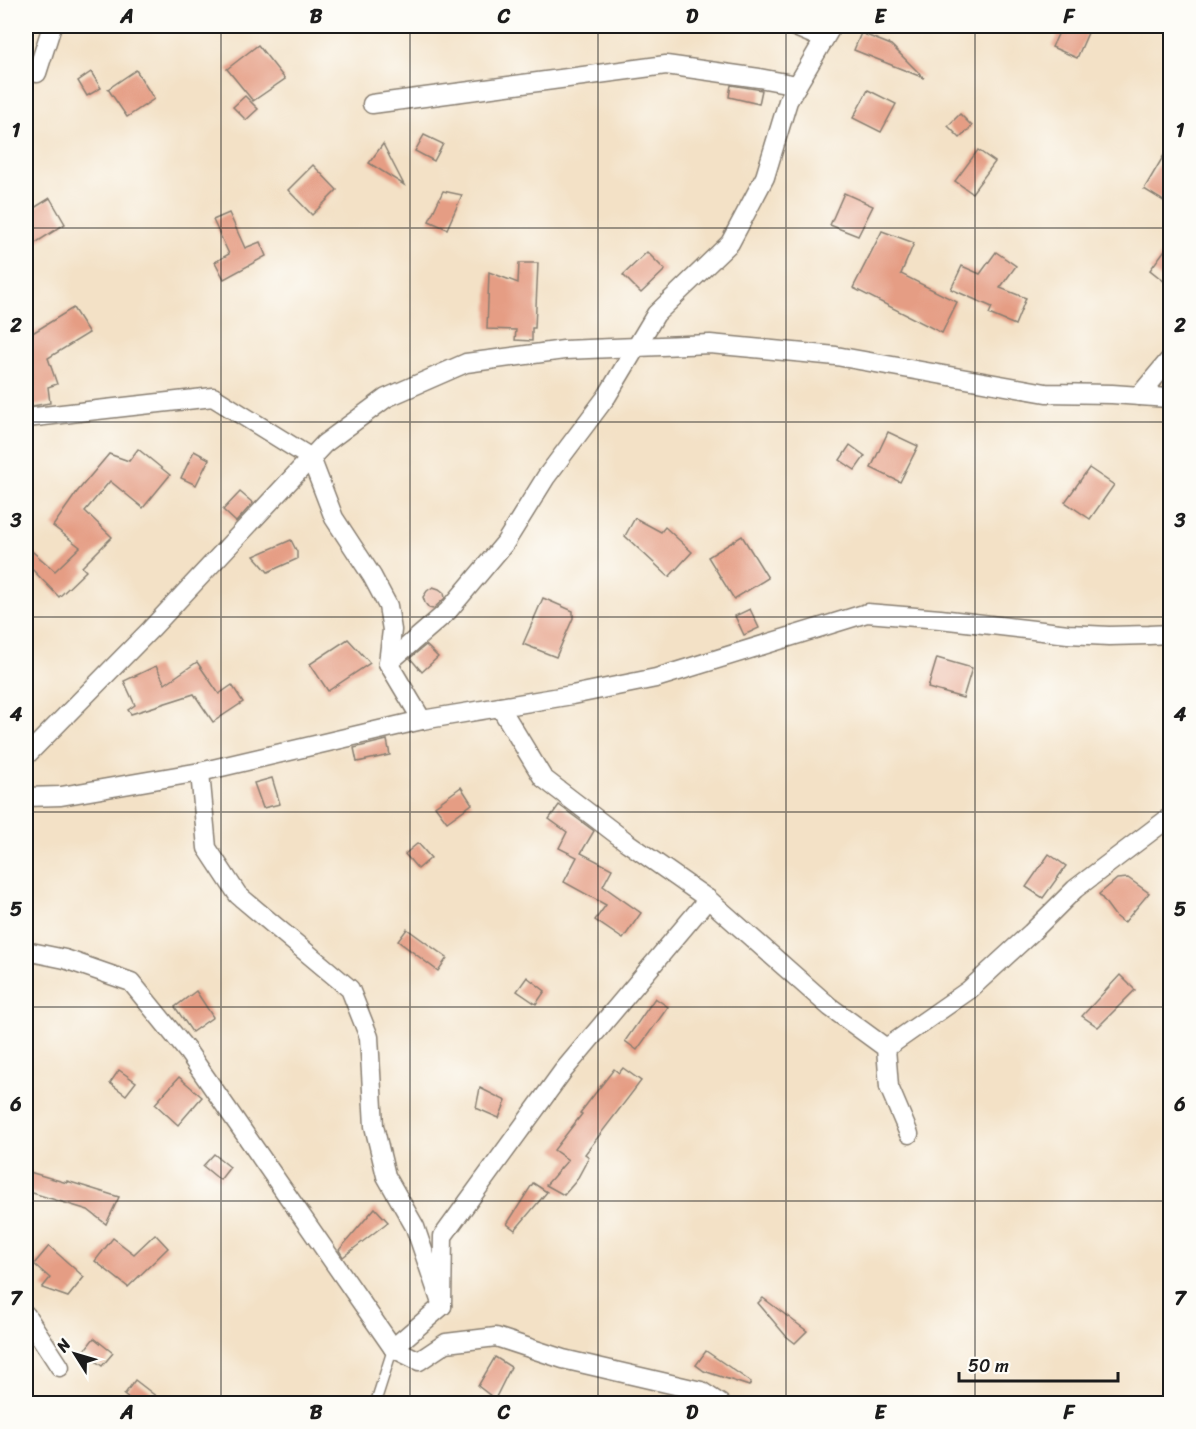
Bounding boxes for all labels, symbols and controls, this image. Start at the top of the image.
text: A [119,0,134,34]
text: B [310,0,323,34]
text: C [497,0,511,34]
text: D [686,0,699,34]
text: E [874,0,887,34]
text: F [1063,0,1076,34]
text: 1 [12,113,21,148]
text: 1 [1176,113,1185,148]
text: 2 [9,308,22,343]
text: 2 [1173,308,1186,343]
text: 3 [10,503,22,538]
text: 3 [1174,503,1186,538]
text: 4 [9,697,23,732]
text: 4 [1173,697,1187,732]
text: 5 [10,892,22,927]
text: 5 [1174,892,1186,927]
text: 6 [9,1087,22,1122]
text: 6 [1173,1087,1186,1122]
text: 7 [10,1281,23,1316]
text: 7 [1174,1281,1187,1316]
north arrow [45,1324,105,1384]
text: N [48,1331,79,1359]
scale bar [959,1345,1118,1383]
text: 50 m [968,1350,1009,1382]
text: A [119,1395,134,1429]
text: B [310,1395,323,1429]
text: C [497,1395,511,1429]
text: D [686,1395,699,1429]
text: E [874,1395,887,1429]
text: F [1063,1395,1076,1429]

